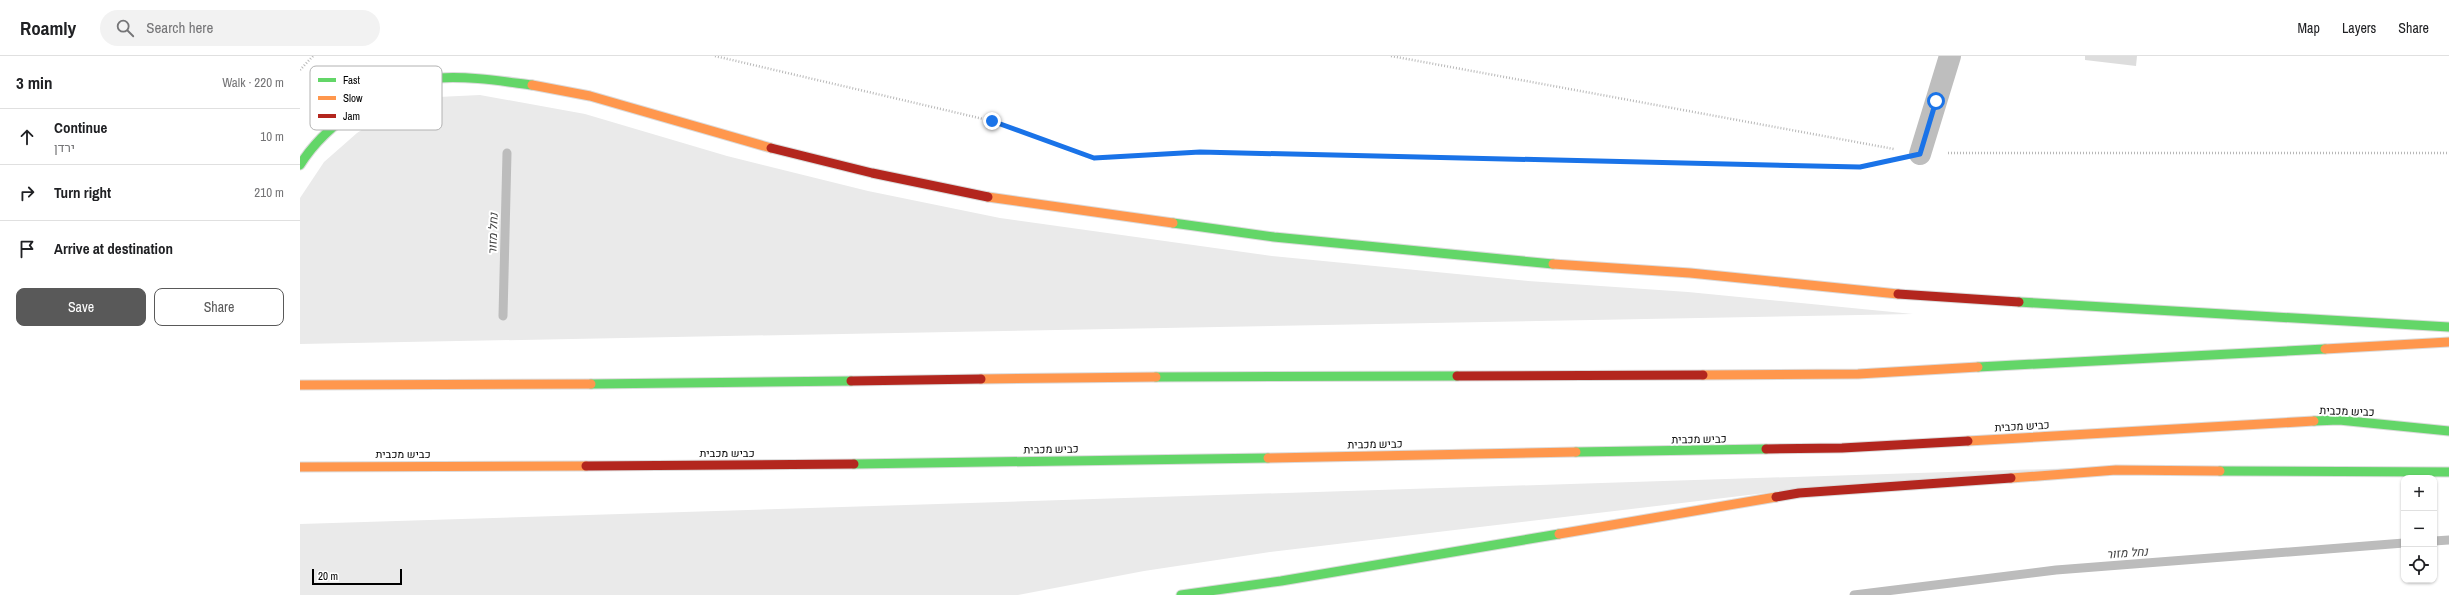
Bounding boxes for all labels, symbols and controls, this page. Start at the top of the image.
search box [100,10,380,46]
text: Roamly [20,15,76,41]
icon: search [114,17,136,39]
text: Search here [146,17,213,38]
text: Map [2298,19,2320,37]
text: Layers [2342,19,2376,37]
text: Share [2398,19,2429,37]
legend [310,66,442,130]
text: 3 min [16,71,52,94]
text: Fast [343,73,361,87]
text: Walk · 220 m [222,74,284,91]
text: Slow [343,91,363,105]
route start [1927,92,1945,110]
text: Jam [343,109,360,123]
route end [983,112,1001,130]
text: Continue [54,117,107,138]
icon: ahead [16,126,38,148]
text: 10 m [260,128,284,145]
text: ירדן [54,139,75,156]
icon: right [16,182,38,204]
text: Turn right [54,182,111,203]
text: 210 m [254,184,284,201]
water label: נחל מזור [484,211,502,255]
icon: arrive [16,238,38,260]
text: Arrive at destination [54,238,173,259]
button: Save [16,288,146,326]
button: Share [154,288,284,326]
street label: כביש מכבית [2319,403,2375,419]
street label: כביש מכבית [1994,418,2050,434]
street label: כביש מכבית [1671,432,1727,446]
street label: כביש מכבית [1347,437,1403,451]
street label: כביש מכבית [1023,442,1079,456]
street label: כביש מכבית [699,446,755,460]
street label: כביש מכבית [375,447,431,461]
map controls [2401,475,2437,583]
button: + [2401,475,2437,511]
button: − [2401,511,2437,547]
water label: נחל מזור [2106,543,2150,562]
button: locate [2401,547,2437,583]
scale bar [312,567,402,586]
text: 20 m [318,569,338,583]

